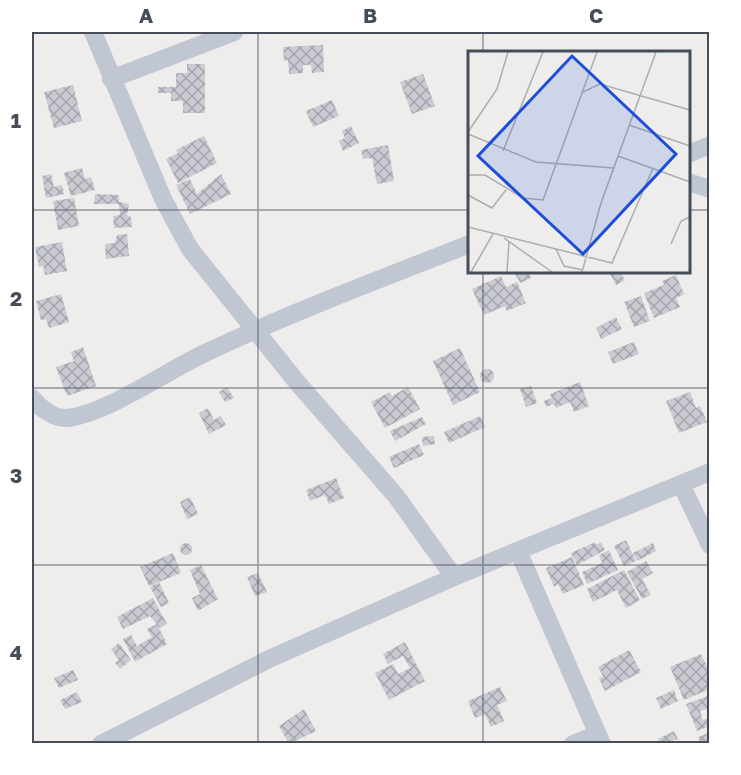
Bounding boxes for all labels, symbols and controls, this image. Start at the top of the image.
text: A [139,3,153,27]
text: B [363,3,377,27]
text: C [589,3,603,27]
inset map [468,51,690,273]
text: 1 [11,108,21,132]
text: 2 [10,286,22,310]
text: 3 [10,463,22,487]
text: 4 [10,640,22,664]

